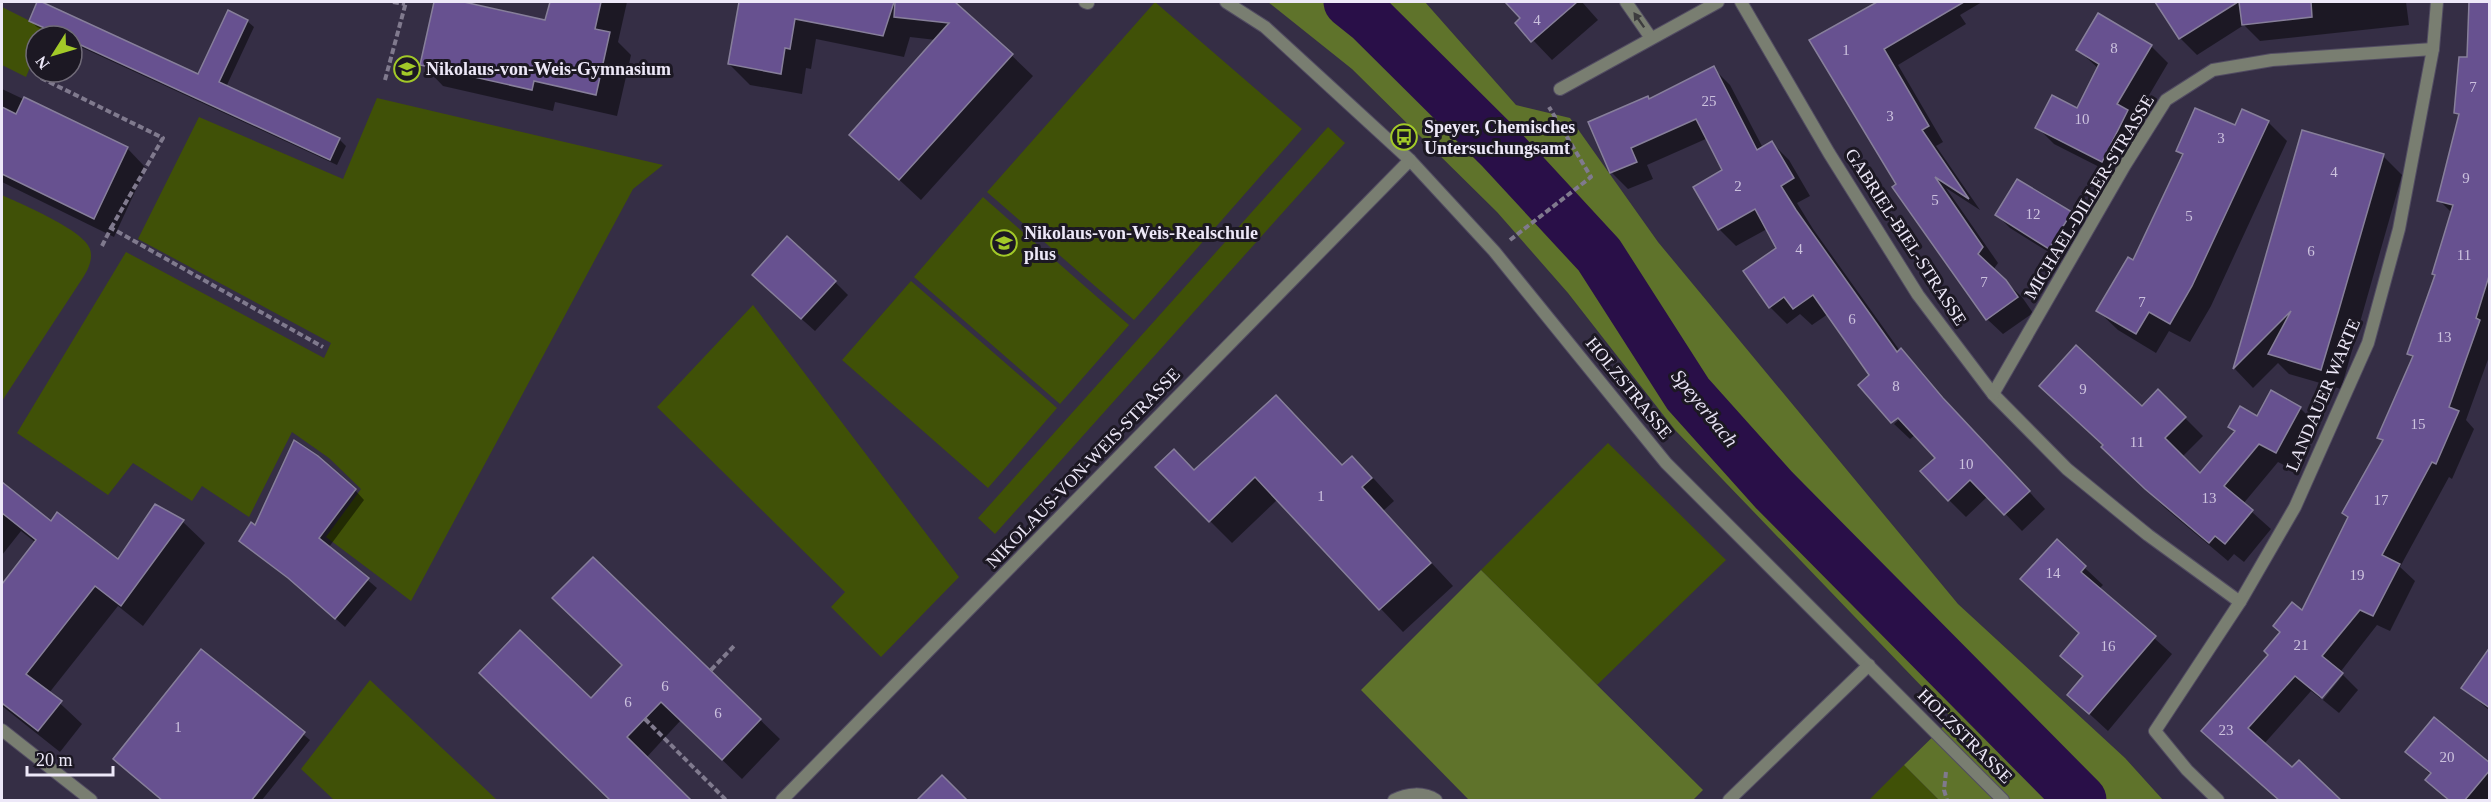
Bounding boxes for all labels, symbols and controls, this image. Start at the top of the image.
house number: 4 [1533,12,1541,28]
one-way arrow [1634,12,1645,28]
north arrow [24,24,84,84]
house number: 8 [2110,40,2118,56]
house number: 1 [1842,42,1850,58]
text: N [32,53,53,72]
school or university icon: Nikolaus-von-Weis-Gymnasium [392,54,422,84]
place label: Nikolaus-von-Weis-Gymnasium [426,59,671,79]
house number: 7 [2469,79,2477,95]
street label: MICHAEL-DILLER-STRASSE [2020,91,2158,303]
house number: 25 [1702,93,1717,109]
house number: 3 [1886,108,1894,124]
house number: 10 [2075,111,2090,127]
place label: Speyer, Chemisches Untersuchungsamt [1424,117,1575,158]
bus stop icon: Speyer, Chemisches Untersuchungsamt [1389,122,1419,152]
house number: 3 [2217,130,2225,146]
street label: GABRIEL-BIEL-STRASSE [1841,145,1971,329]
house number: 4 [2330,164,2338,180]
house number: 9 [2462,170,2470,186]
house number: 2 [1734,178,1742,194]
house number: 5 [1931,192,1939,208]
house number: 12 [2026,206,2041,222]
house number: 5 [2185,208,2193,224]
place label: Nikolaus-von-Weis-Realschule plus [1024,223,1258,264]
school or university icon: Nikolaus-von-Weis-Realschule plus [989,228,1019,258]
house number: 4 [1795,241,1803,257]
house number: 6 [2307,243,2315,259]
house number: 11 [2457,247,2471,263]
house number: 7 [1980,274,1988,290]
house number: 7 [2138,294,2146,310]
house number: 6 [1848,311,1856,327]
street label: LANDAUER WARTE [2282,316,2364,474]
house number: 13 [2437,329,2452,345]
street label: HOLZSTRASSE [1582,333,1676,443]
street label: NIKOLAUS-VON-WEIS-STRASSE [982,364,1184,572]
water label: Speyerbach [1666,365,1743,452]
house number: 8 [1892,378,1900,394]
house number: 9 [2079,381,2087,397]
house number: 15 [2411,416,2426,432]
house number: 11 [2130,434,2144,450]
house number: 10 [1959,456,1974,472]
house number: 1 [1317,488,1325,504]
house number: 13 [2202,490,2217,506]
house number: 17 [2374,492,2389,508]
house number: 14 [2046,565,2061,581]
house number: 19 [2350,567,2365,583]
house number: 21 [2294,637,2309,653]
house number: 16 [2101,638,2116,654]
house number: 6 [661,678,669,694]
street label: HOLZSTRASSE [1914,685,2016,787]
house number: 6 [624,694,632,710]
house number: 6 [714,705,722,721]
house number: 1 [174,719,182,735]
house number: 23 [2219,722,2234,738]
scale bar [27,739,112,777]
house number: 20 [2440,749,2455,765]
text: 20 m [36,750,73,770]

